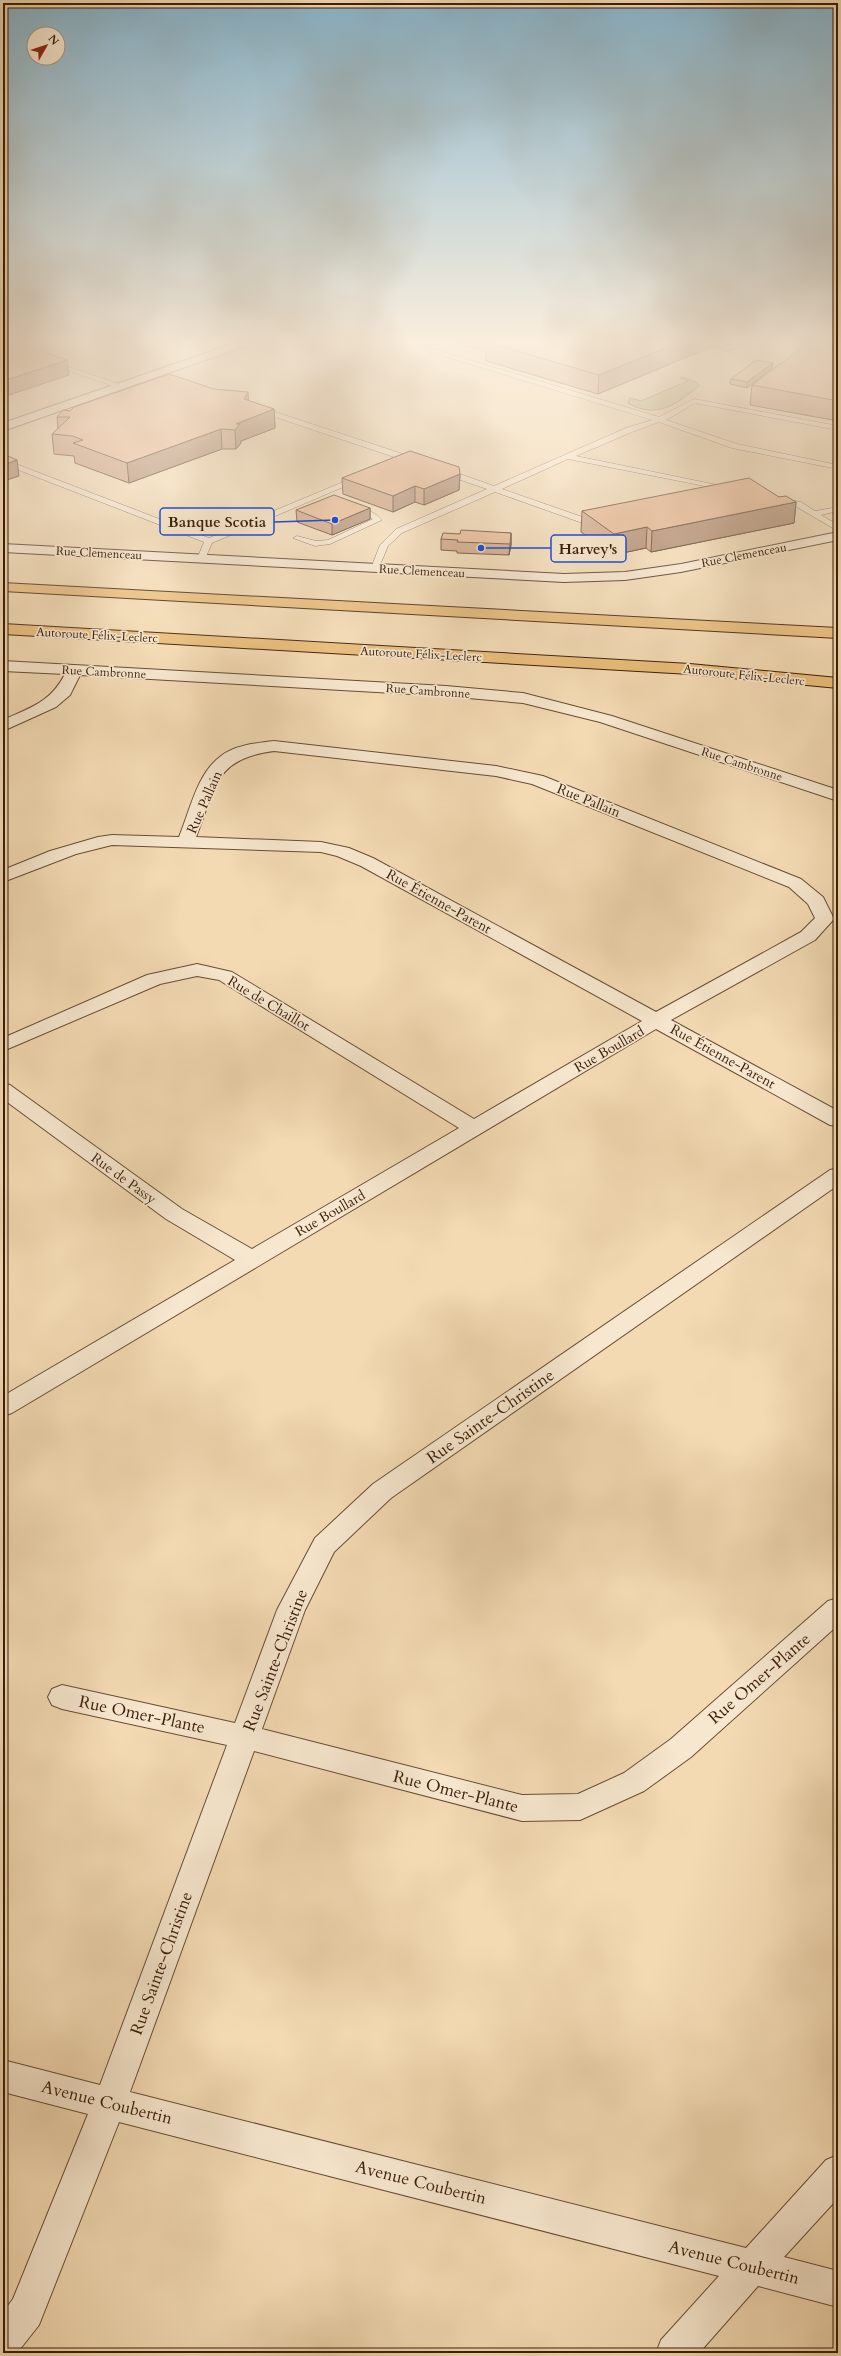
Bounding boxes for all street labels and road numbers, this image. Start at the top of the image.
street label: Rue Clemenceau [700,539,788,571]
street label: Rue Clemenceau [55,543,143,563]
street label: Rue Clemenceau [378,561,466,581]
street label: Autoroute Félix-Leclerc [36,624,159,646]
street label: Autoroute Félix-Leclerc [360,643,483,665]
street label: Autoroute Félix-Leclerc [683,661,806,689]
street label: Rue Cambronne [61,662,147,682]
street label: Rue Cambronne [385,680,471,702]
street label: Rue Cambronne [699,743,785,785]
street label: Rue Pallain [182,768,227,837]
street label: Rue Pallain [554,779,623,822]
street label: Rue Étienne-Parent [383,865,495,939]
street label: Rue de Chaillot [224,971,314,1036]
street label: Rue Étienne-Parent [667,1020,779,1094]
street label: Rue Boullard [571,1021,648,1077]
street label: Rue de Passy [87,1148,161,1209]
street label: Rue Boullard [292,1185,369,1241]
street label: Rue Sainte-Christine [422,1364,559,1469]
street label: Rue Sainte-Christine [238,1586,313,1735]
street label: Rue Omer-Plante [703,1628,815,1729]
street label: Rue Omer-Plante [77,1690,207,1739]
street label: Rue Omer-Plante [391,1765,521,1818]
street label: Rue Sainte-Christine [125,1888,198,2038]
street label: Avenue Coubertin [39,2075,175,2130]
street label: Avenue Coubertin [353,2155,489,2210]
street label: Avenue Coubertin [666,2235,802,2290]

